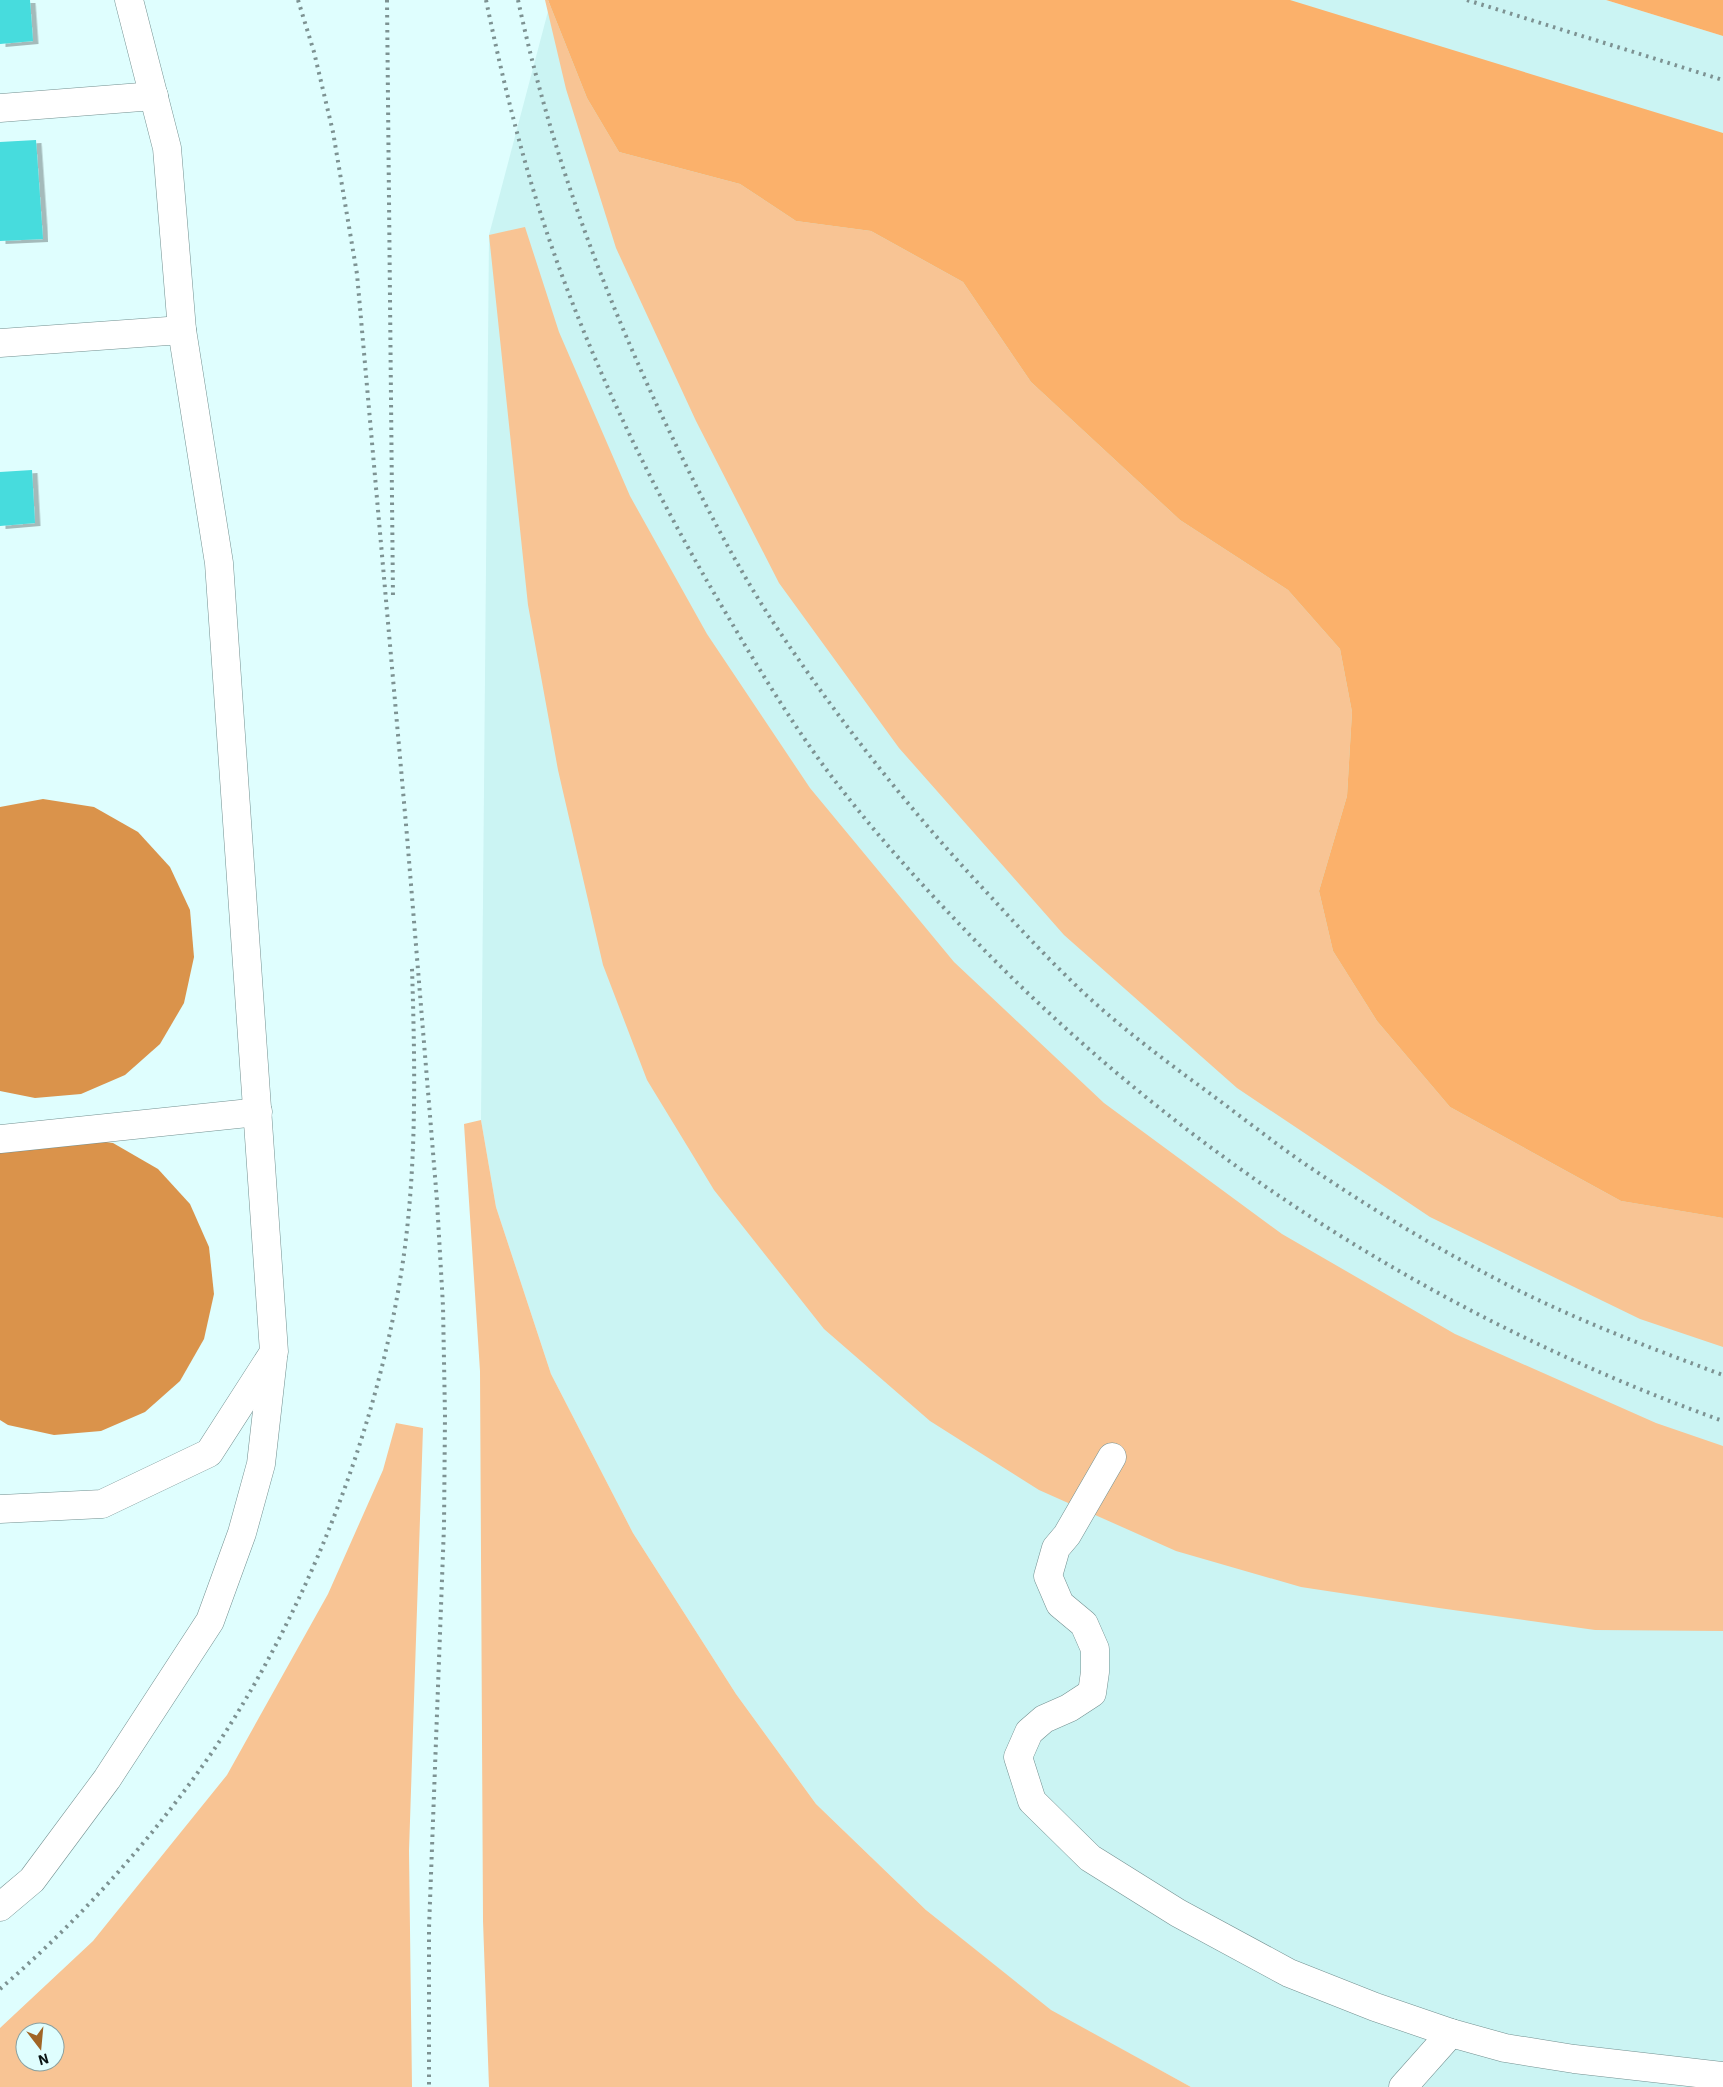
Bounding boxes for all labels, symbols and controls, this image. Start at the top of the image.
north arrow [15,2022,65,2072]
text: N [36,2049,51,2070]

